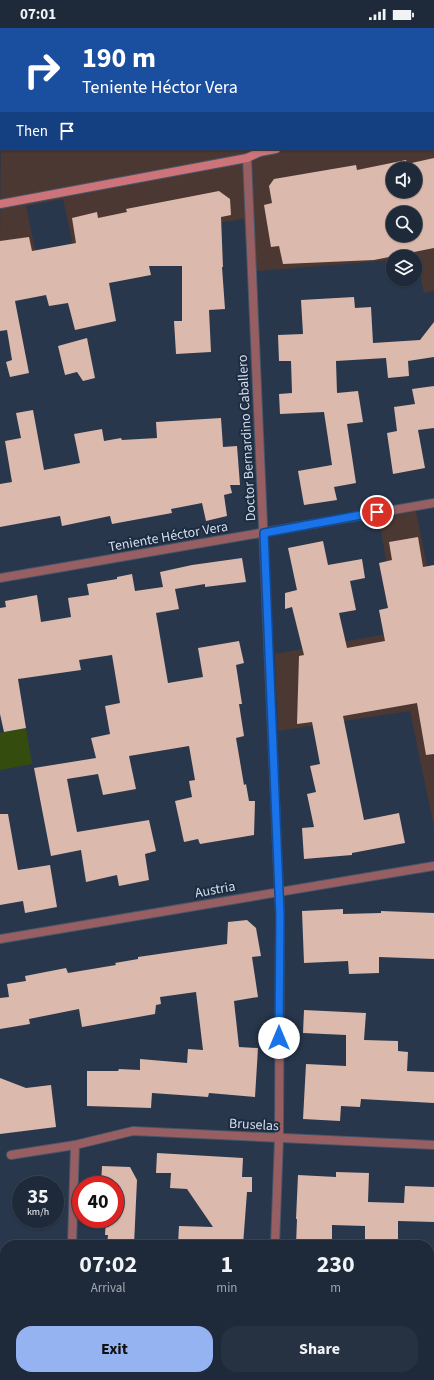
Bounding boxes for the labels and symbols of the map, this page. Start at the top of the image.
street label: Doctor Bernardino Caballero [233,354,261,522]
pin [360,495,394,529]
street label: Teniente Héctor Vera [107,517,230,557]
street label: Austria [193,877,237,903]
position arrow [258,1017,300,1059]
street label: Bruselas [228,1114,280,1136]
speed limit sign: 40 [72,1176,124,1228]

